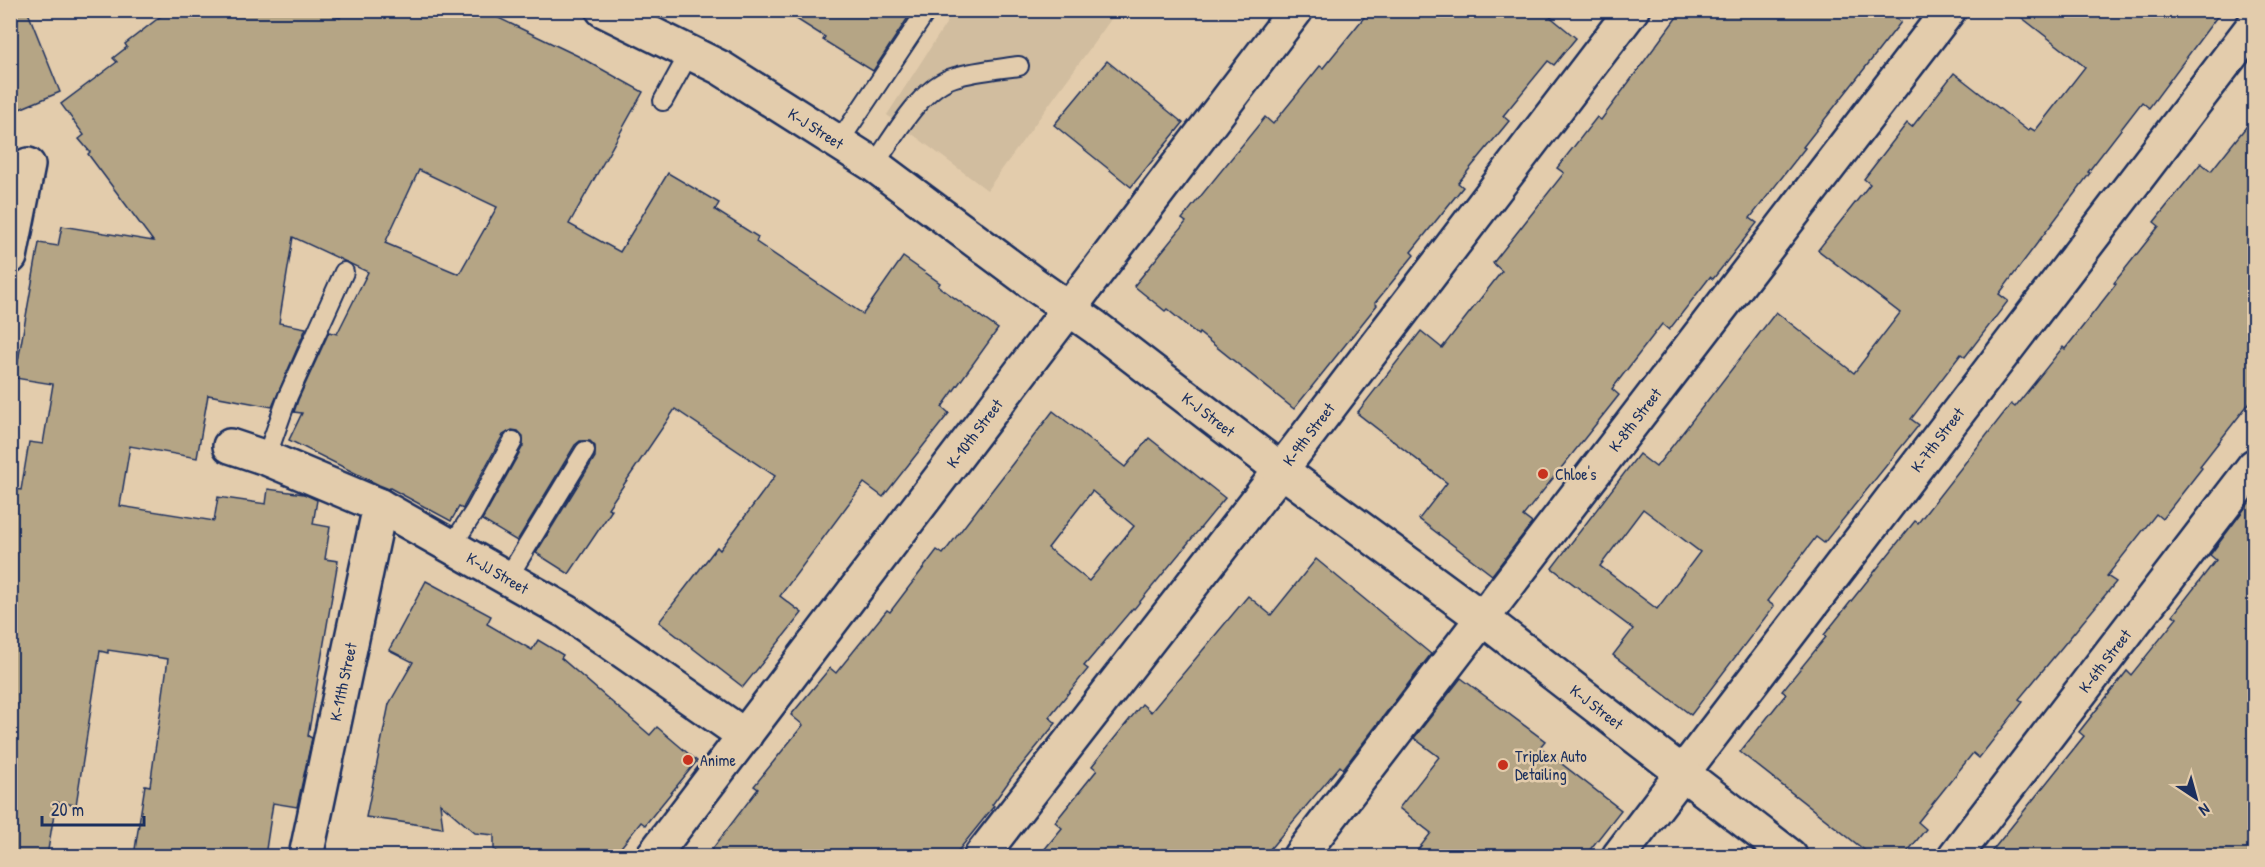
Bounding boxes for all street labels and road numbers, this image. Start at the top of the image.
street label: K-J Street [784,102,848,154]
street label: K-8th Street [1603,383,1667,456]
street label: K-J Street [1177,387,1240,442]
street label: K-10th Street [941,394,1008,472]
street label: K-9th Street [1277,398,1340,470]
street label: K-7th Street [1905,402,1969,477]
street label: K-JJ Street [463,546,533,599]
street label: K-6th Street [2073,624,2136,697]
street label: K-11th Street [324,640,362,723]
street label: K-J Street [1566,679,1628,735]

